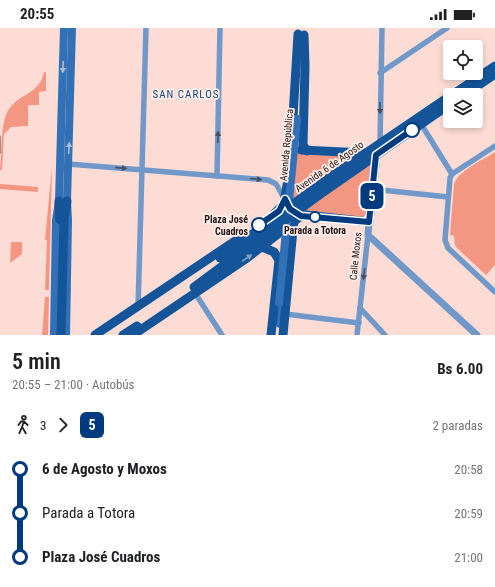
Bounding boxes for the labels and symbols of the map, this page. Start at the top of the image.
one-way arrow [60,61,66,74]
district label: SAN CARLOS [152,88,220,101]
one-way arrow [377,102,383,115]
street label: Avenida República [278,108,295,182]
unlabelled marker [404,122,420,138]
one-way arrow [215,130,221,143]
street label: Avenida 6 de Agosto [293,139,366,194]
one-way arrow [66,141,72,154]
one-way arrow [115,165,127,172]
one-way arrow [250,175,262,182]
line badge: 5 [359,183,385,209]
marker: Parada a Totora [309,211,321,223]
place label: Plaza José Cuadros [204,214,248,237]
marker: Plaza José Cuadros [251,217,267,233]
place label: Parada a Totora [284,225,346,236]
street label: Calle Moxos [347,231,364,281]
one-way arrow [241,254,252,262]
one-way arrow [361,268,368,280]

